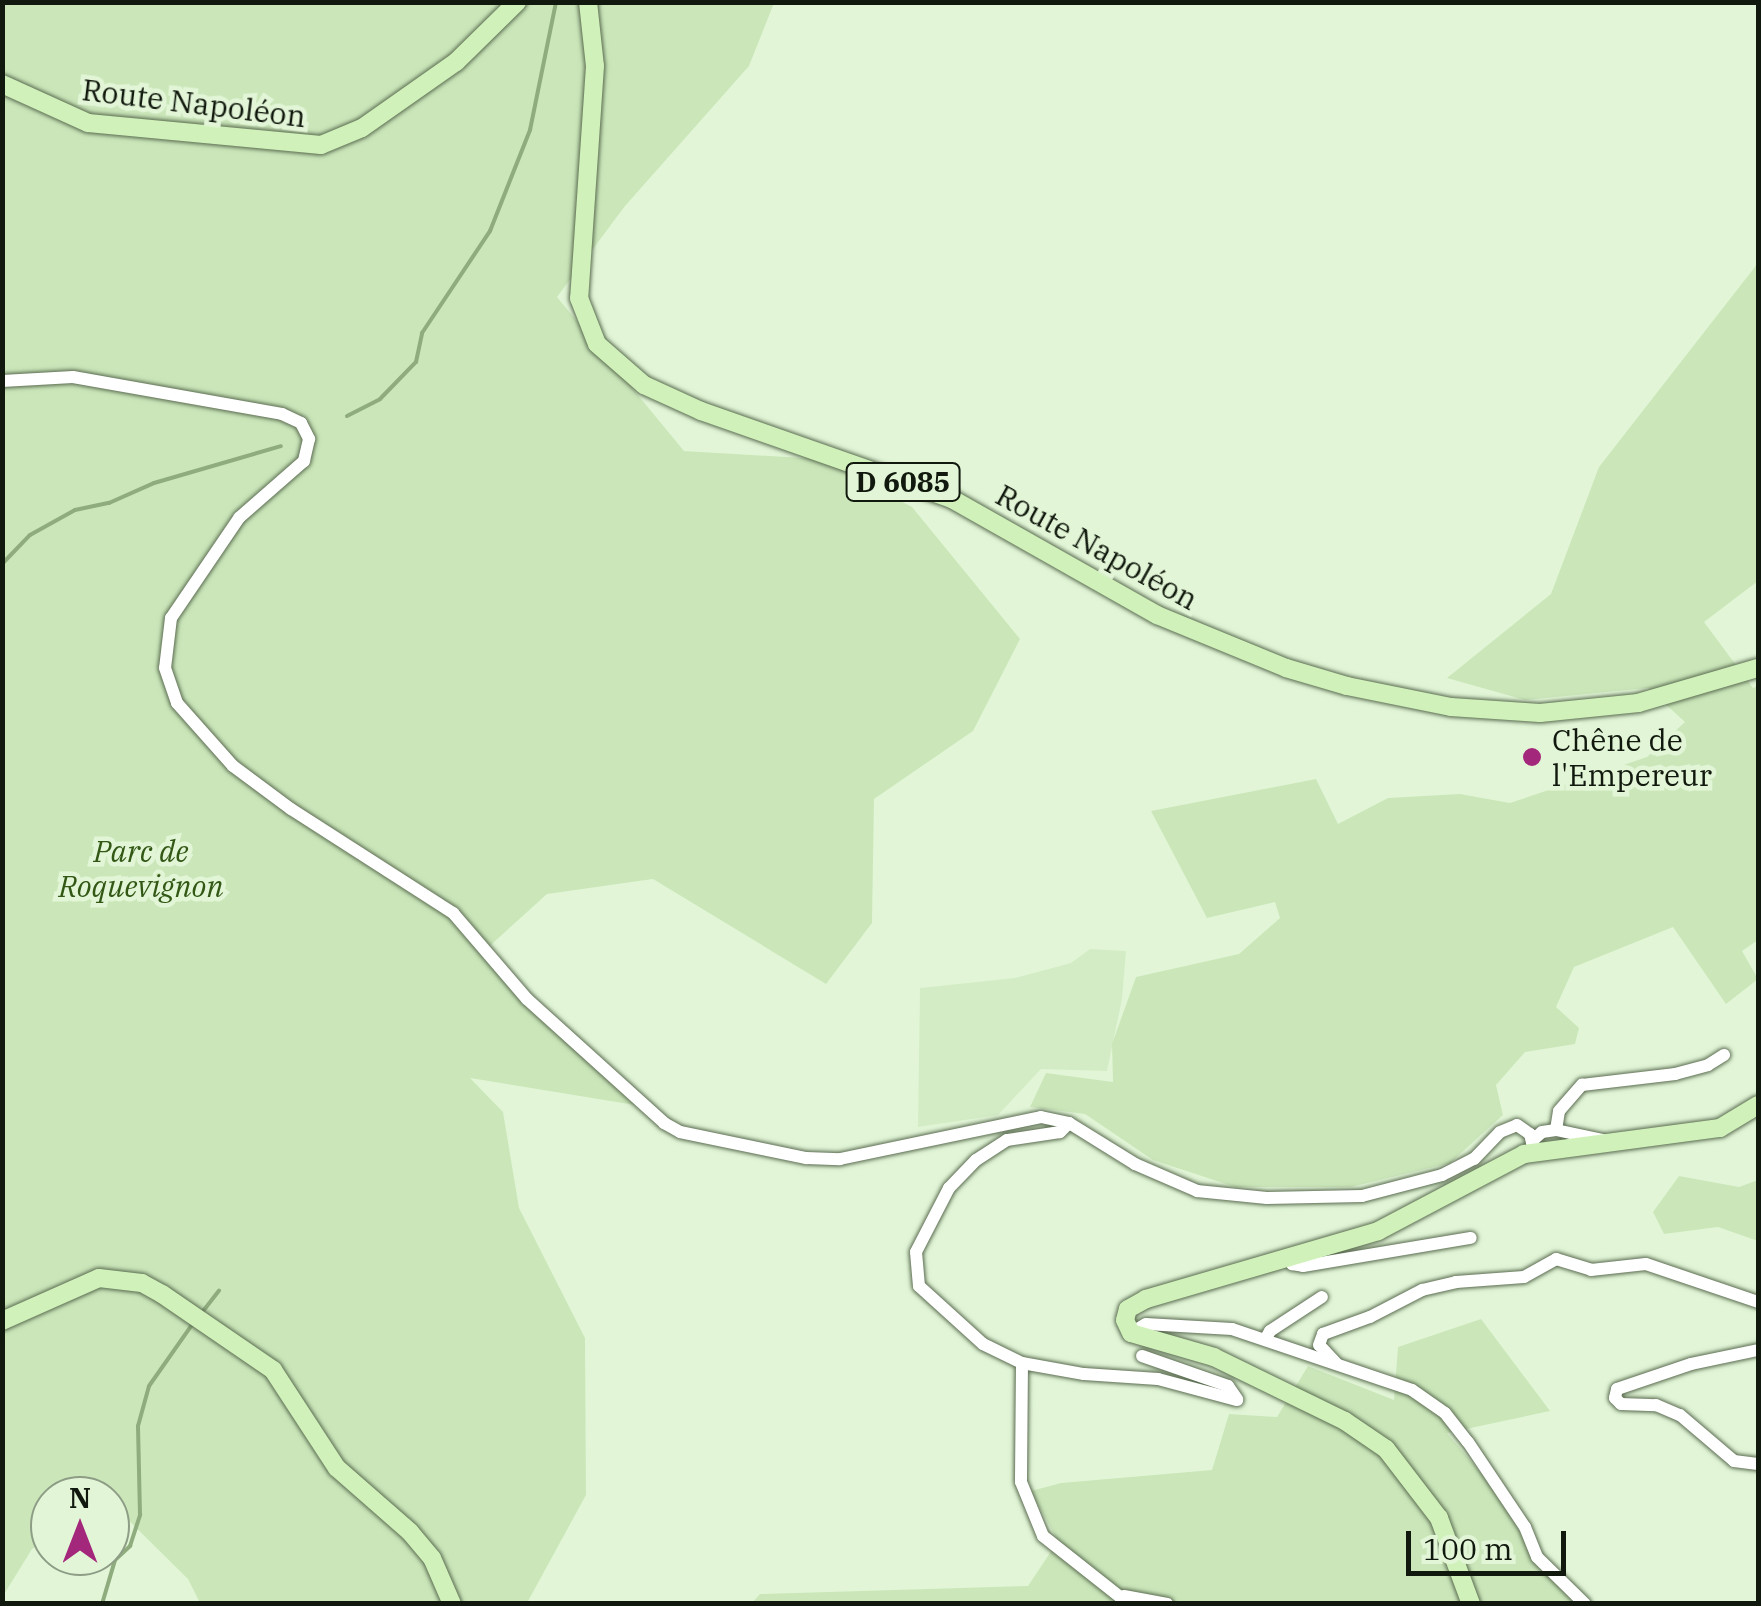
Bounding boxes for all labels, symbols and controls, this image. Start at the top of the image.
street label: Route Napoléon [80,71,308,135]
road number: D 6085 [846,459,960,505]
street label: Route Napoléon [990,477,1204,617]
place label: Chêne de l'Empereur [1552,722,1712,792]
marker: Chêne de l'Empereur [1521,746,1543,768]
park label: Parc de Roquevignon [59,833,223,904]
north arrow [30,1476,130,1576]
text: N [69,1479,91,1516]
scale bar [1411,1511,1571,1573]
text: 100 m [1423,1529,1513,1568]

